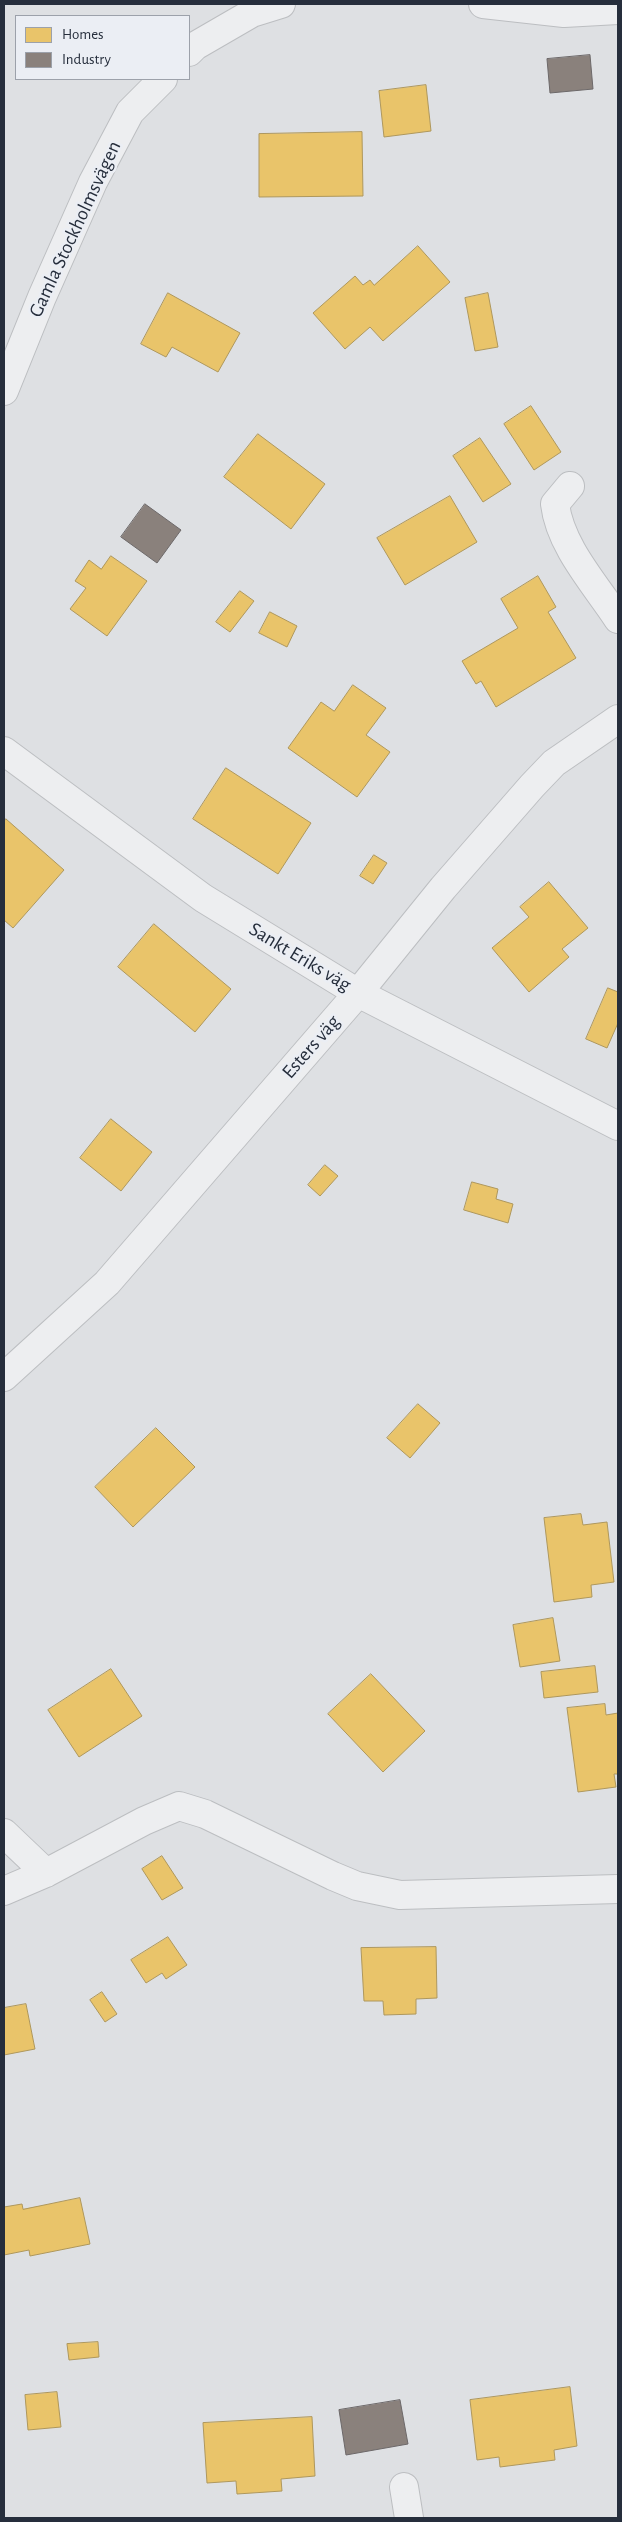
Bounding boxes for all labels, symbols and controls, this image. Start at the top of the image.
legend [15,15,190,80]
text: Homes [62,27,104,42]
text: Industry [62,52,111,67]
street label: Gamla Stockholmsvägen [24,137,126,321]
street label: Sankt Eriks väg [245,917,355,997]
street label: Esters väg [277,1010,345,1084]

